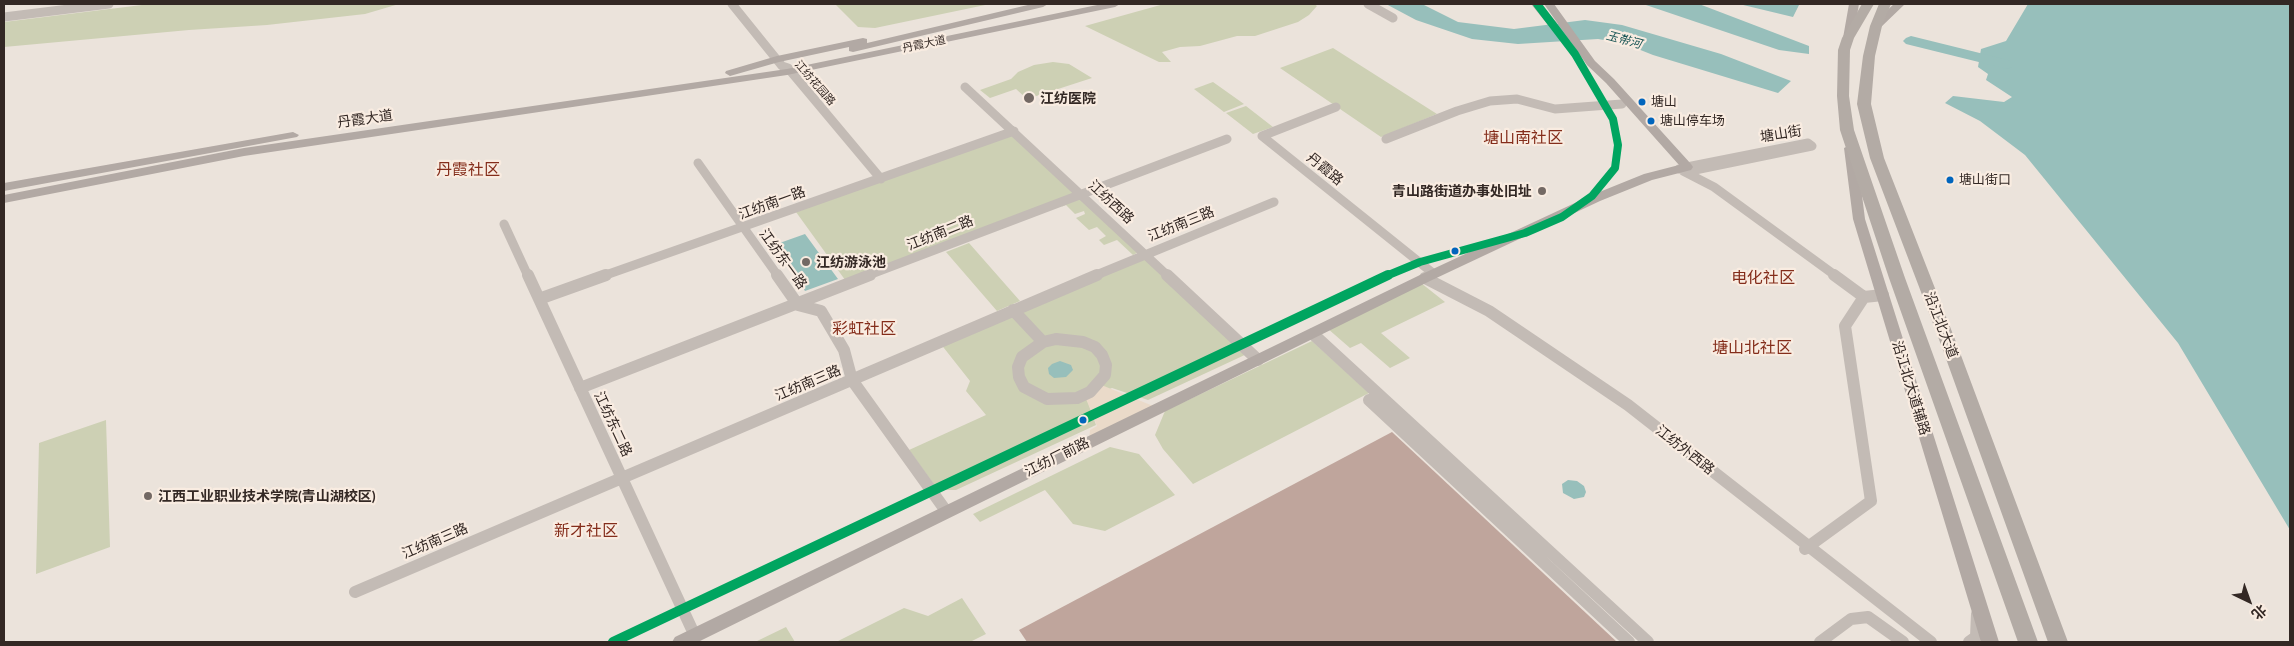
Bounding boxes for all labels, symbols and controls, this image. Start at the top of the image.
water label: 玉带河 [1605,28,1643,52]
street label: 丹霞大道 [901,33,947,55]
street label: 江纺花园路 [792,58,838,108]
place label: 江纺医院 [1040,90,1096,106]
marker: 江纺医院 [1022,91,1036,105]
place label: 塘山 [1651,94,1677,110]
marker: 塘山 [1637,97,1647,107]
street label: 丹霞大道 [336,107,394,131]
place label: 塘山停车场 [1660,113,1725,129]
marker: 塘山停车场 [1646,116,1656,126]
street label: 塘山街 [1759,122,1803,146]
district label: 塘山南社区 [1483,128,1563,148]
street label: 丹霞路 [1303,149,1347,189]
district label: 丹霞社区 [436,160,500,180]
place label: 塘山街口 [1959,172,2011,188]
marker: 塘山街口 [1945,175,1955,185]
street label: 江纺西路 [1085,177,1137,227]
street label: 江纺南一路 [736,183,808,223]
place label: 青山路街道办事处旧址 [1392,183,1532,199]
marker: 青山路街道办事处旧址 [1536,185,1548,197]
street label: 江纺南三路 [1145,203,1217,245]
street label: 江纺南二路 [904,212,976,254]
street label: 江纺东一路 [756,226,810,292]
unlabelled marker [1450,246,1460,256]
place label: 江纺游泳池 [816,254,886,270]
marker: 江纺游泳池 [800,256,812,268]
district label: 电化社区 [1731,268,1795,288]
street label: 沿江北大道 [1921,289,1961,361]
district label: 彩虹社区 [832,319,896,339]
district label: 塘山北社区 [1712,338,1792,358]
street label: 沿江北大道辅路 [1889,339,1933,437]
street label: 江纺南三路 [773,362,843,404]
street label: 江纺东二路 [591,389,635,459]
unlabelled marker [1078,415,1088,425]
street label: 江纺外西路 [1652,422,1718,478]
street label: 江纺厂前路 [1022,434,1092,480]
place label: 江西工业职业技术学院(青山湖校区) [158,488,376,504]
marker: 江西工业职业技术学院(青山湖校区) [142,490,154,502]
street label: 江纺南三路 [400,520,470,562]
district label: 新才社区 [554,521,618,541]
north arrow [2224,576,2274,626]
text: 北 [2248,602,2270,624]

